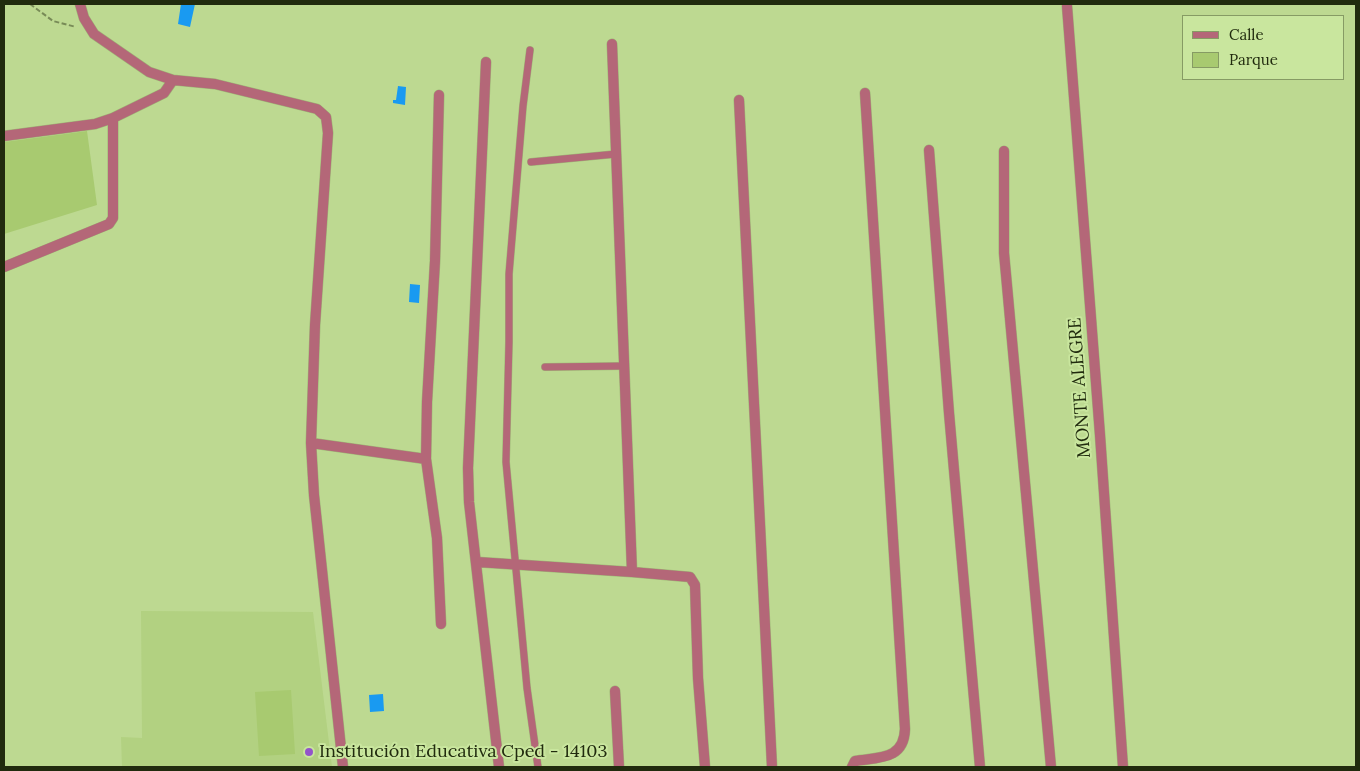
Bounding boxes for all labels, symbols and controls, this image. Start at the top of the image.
legend [1182,15,1345,80]
text: Calle [1229,25,1264,44]
text: Parque [1229,50,1278,69]
street label: MONTE ALEGRE [1064,317,1096,459]
place label: Institución Educativa Cped - 14103 [319,741,607,763]
marker: Institución Educativa Cped - 14103 [303,746,315,758]

